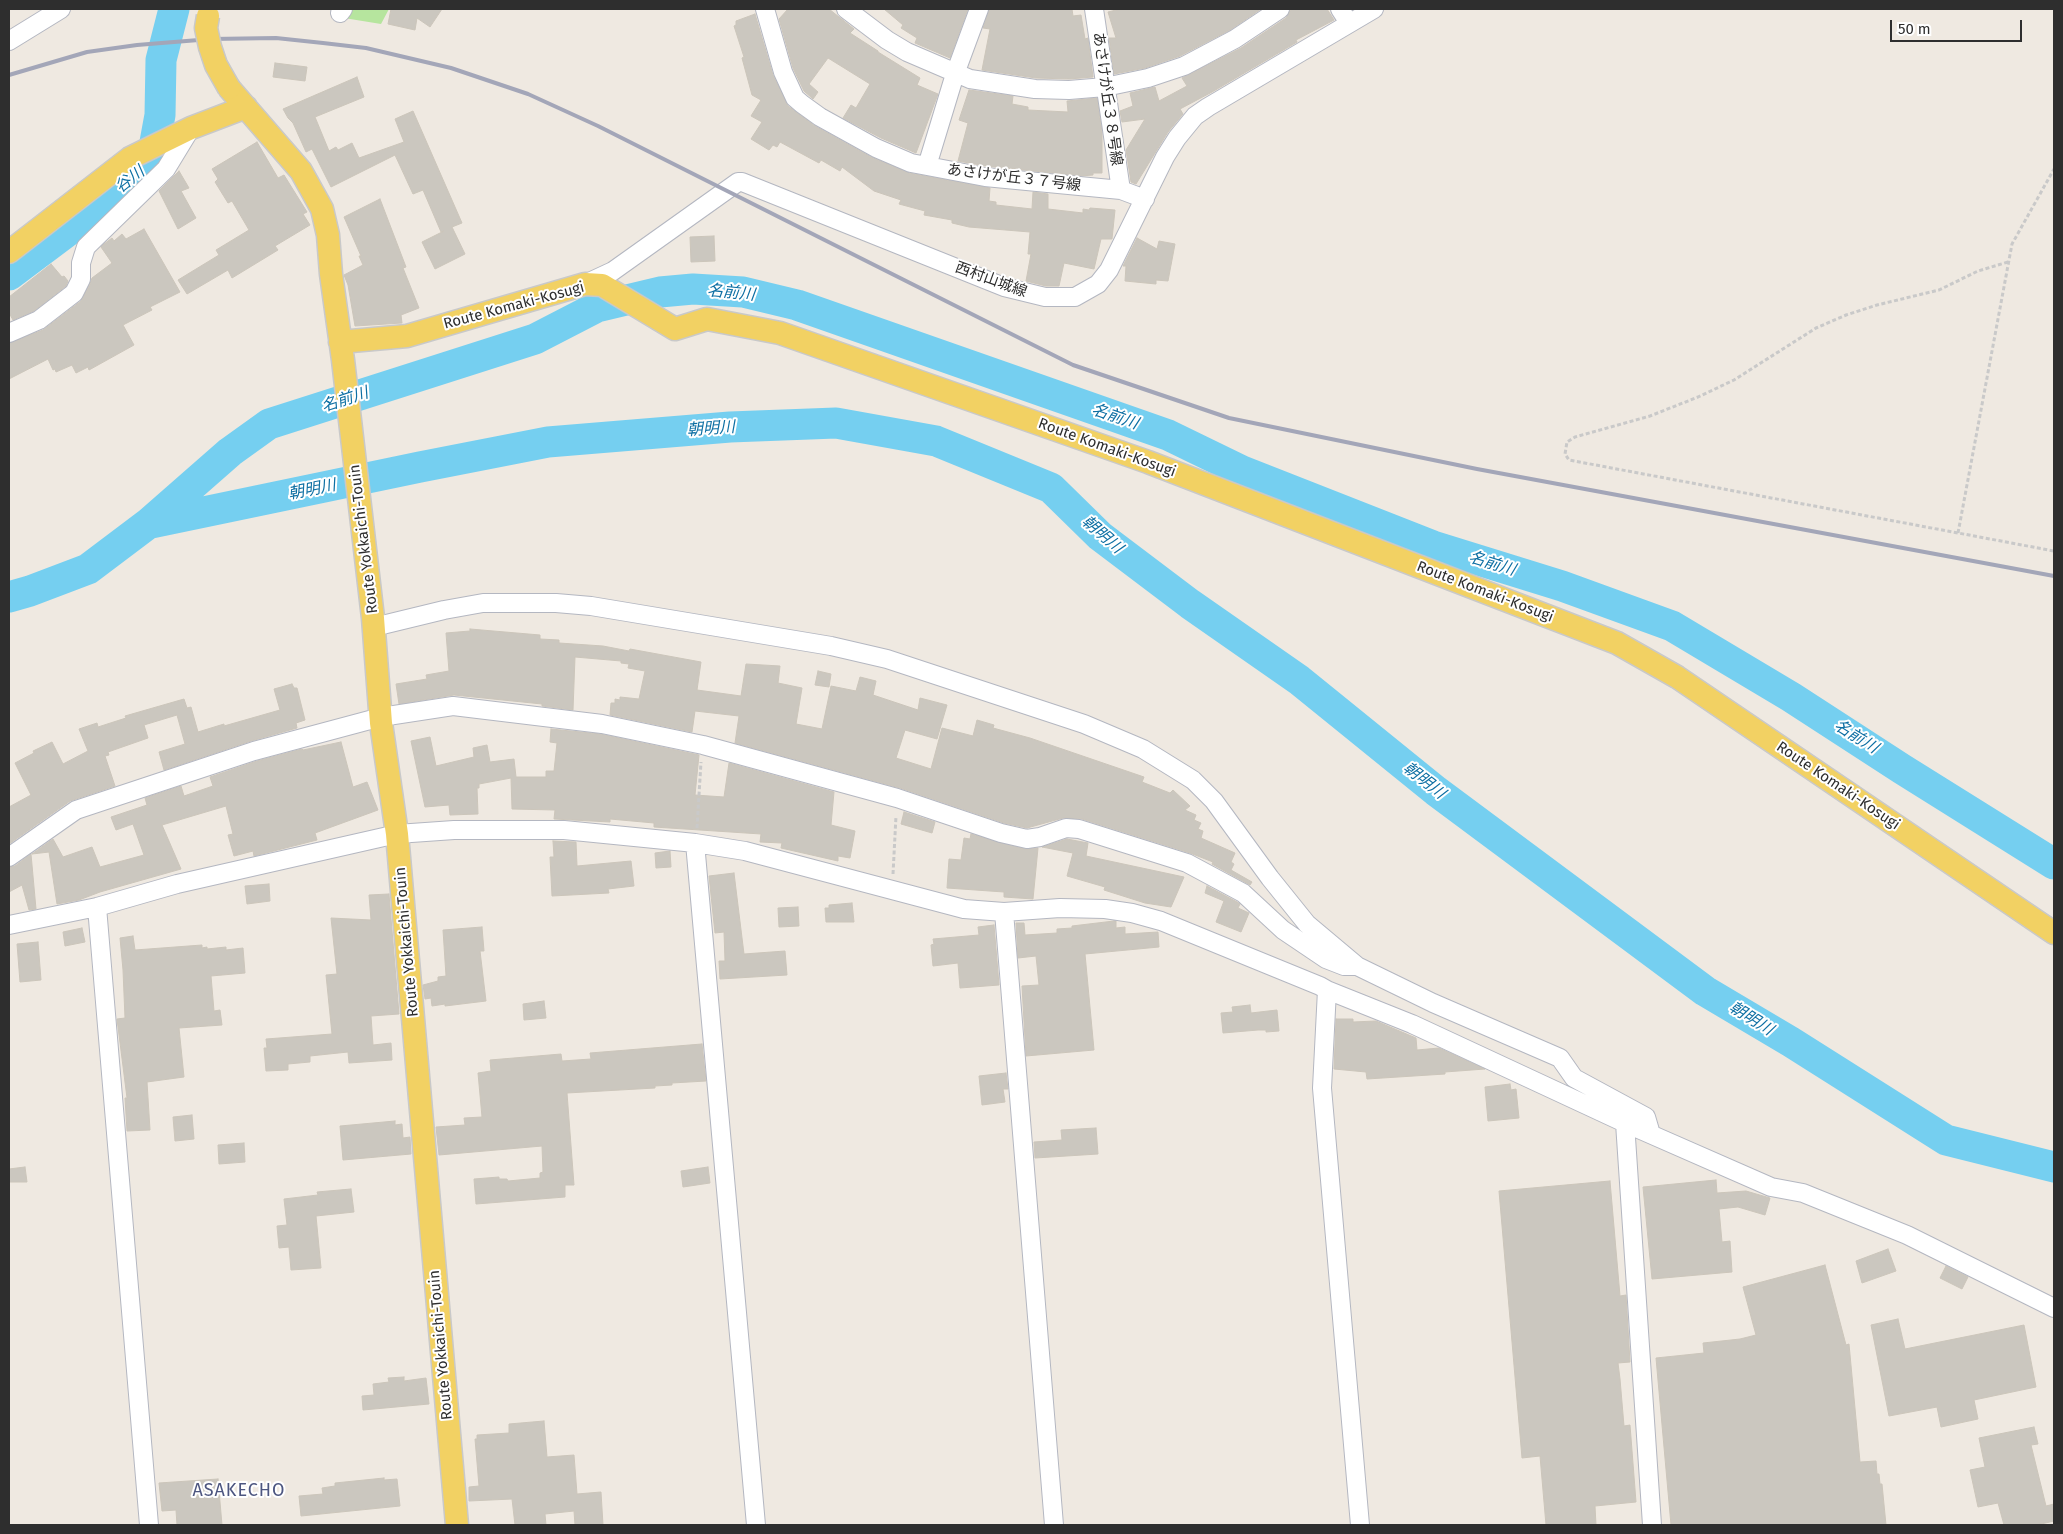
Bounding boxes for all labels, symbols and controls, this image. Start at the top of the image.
scale bar [1893,10,2026,42]
text: 50 m [1898,20,1931,38]
street label: あさけが丘３８号線 [1089,31,1125,167]
street label: あさけが丘３７号線 [946,161,1082,195]
water label: 谷川 [111,163,149,197]
street label: 西村山城線 [953,259,1029,301]
street label: Route Komaki-Kosugi [442,279,586,333]
water label: 名前川 [706,281,756,305]
water label: 名前川 [319,383,371,417]
water label: 名前川 [1089,400,1141,434]
street label: Route Komaki-Kosugi [1036,415,1178,481]
water label: 朝明川 [686,418,736,440]
street label: Route Yokkaichi-Touin [346,463,382,615]
water label: 朝明川 [287,476,337,504]
water label: 朝明川 [1078,512,1126,558]
water label: 名前川 [1466,548,1518,580]
street label: Route Komaki-Kosugi [1414,558,1556,626]
water label: 名前川 [1831,716,1881,758]
street label: Route Komaki-Kosugi [1773,738,1903,834]
water label: 朝明川 [1399,759,1449,803]
street label: Route Yokkaichi-Touin [391,866,423,1018]
water label: 朝明川 [1726,998,1776,1040]
street label: Route Yokkaichi-Touin [425,1269,457,1421]
district label: ASAKECHO [191,1480,287,1502]

